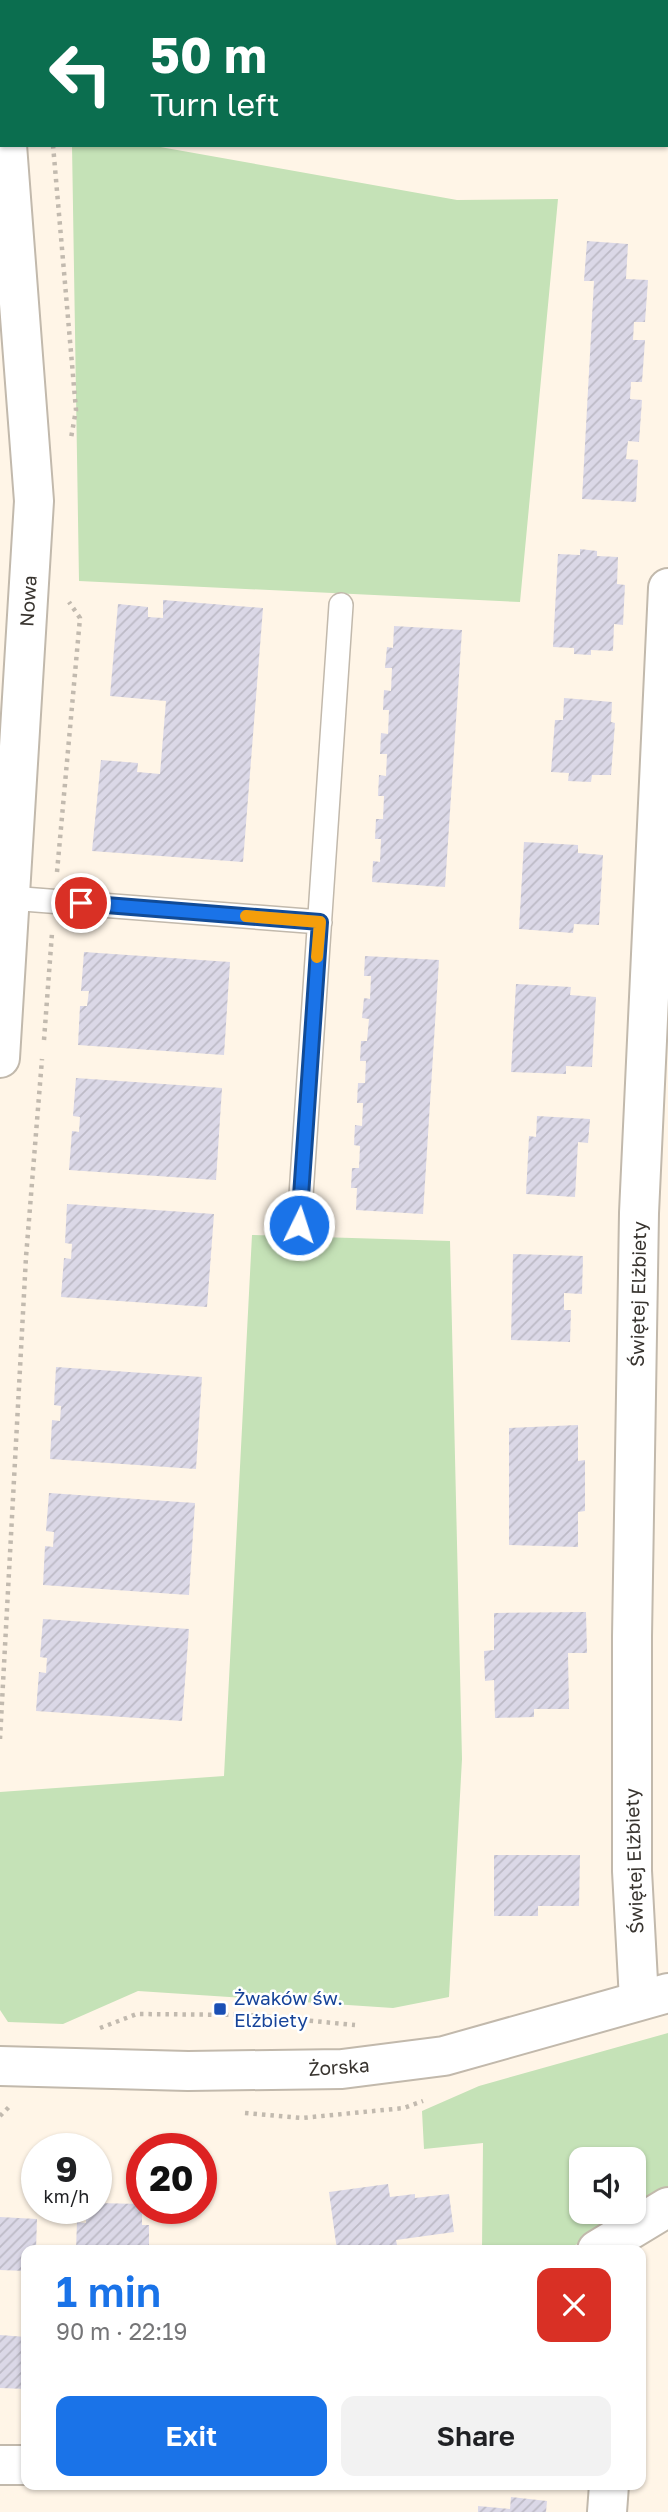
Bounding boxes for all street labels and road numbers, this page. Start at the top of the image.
street label: Nowa [14,575,41,627]
street label: Świętej Elżbiety [625,1221,650,1367]
street label: Świętej Elżbiety [619,1787,648,1934]
street label: Żorska [308,2053,370,2080]

